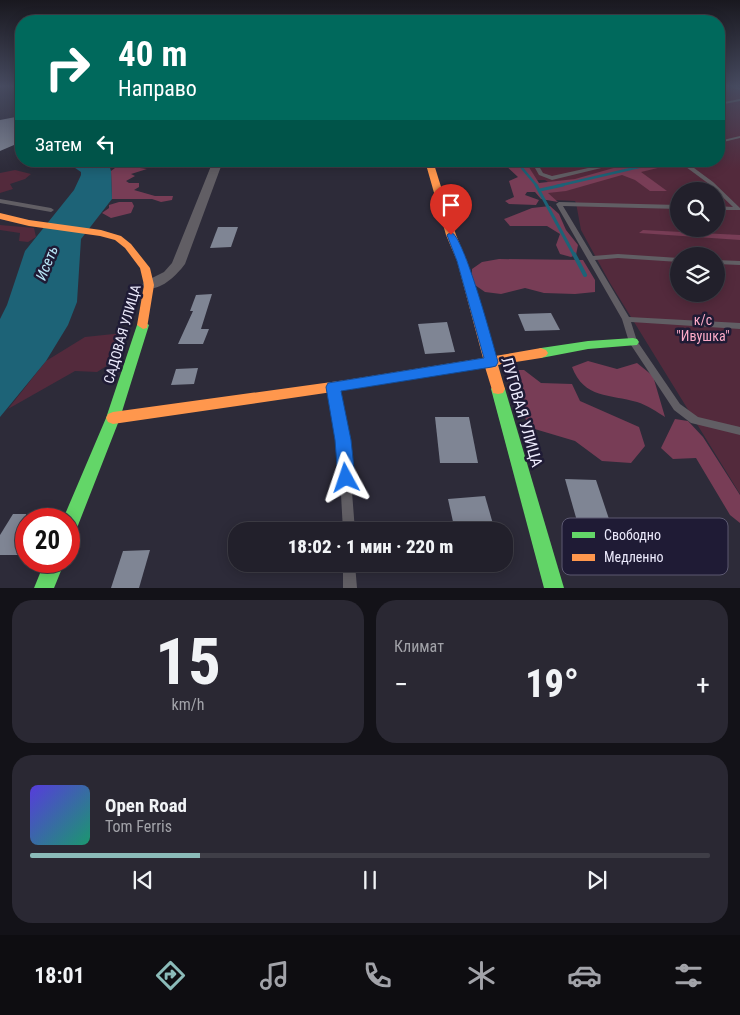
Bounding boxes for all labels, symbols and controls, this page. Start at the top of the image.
text: 40 m [118,34,187,75]
icon: right [35,35,100,100]
text: Направо [118,76,197,101]
icon: left [92,130,120,158]
text: Затем [35,133,82,156]
map controls [670,182,725,302]
button: search [670,182,725,237]
pin [430,184,472,235]
icon: arrive [437,191,465,219]
water label: Исеть [32,243,62,283]
button: layers [670,247,725,302]
street label: САДОВАЯ УЛИЦА [100,283,144,385]
park label: к/с "Ивушка" [676,312,730,344]
street label: ЛУГОВАЯ УЛИЦА [497,355,547,469]
position arrow [319,451,371,503]
speed limit sign: 20 [15,508,80,573]
legend [562,518,728,575]
text: Свободно [604,527,661,543]
text: 18:02 · 1 мин · 220 m [288,535,453,558]
text: Медленно [604,549,664,565]
text: 15 [155,624,221,700]
text: Климат [394,637,444,656]
text: 19° [525,662,579,706]
text: − [394,668,408,701]
text: + [696,668,710,701]
text: km/h [172,695,204,714]
text: Open Road [105,794,187,817]
text: Tom Ferris [105,817,172,836]
icon: previous [129,866,157,894]
icon: pause [356,866,384,894]
icon: next [583,866,611,894]
icon: directions [153,958,188,993]
icon: music [257,958,292,993]
icon: phone [360,958,395,993]
icon: climate [464,958,499,993]
icon: car [567,958,602,993]
icon: filters [671,958,706,993]
text: 18:01 [34,963,85,988]

